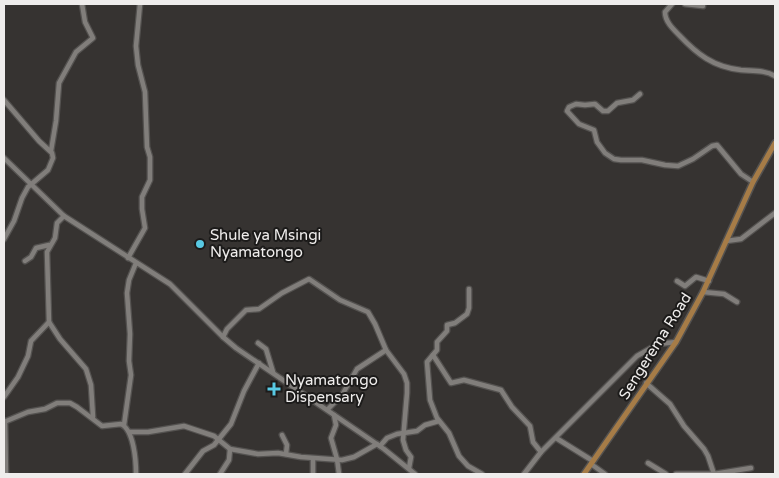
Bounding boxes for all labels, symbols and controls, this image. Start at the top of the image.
place label: Shule ya Msingi Nyamatongo [210,226,321,261]
marker: Shule ya Msingi Nyamatongo [194,238,206,250]
street label: Sengerema Road [615,289,695,403]
place label: Nyamatongo Dispensary [285,371,378,406]
marker: Nyamatongo Dispensary [267,382,281,396]

